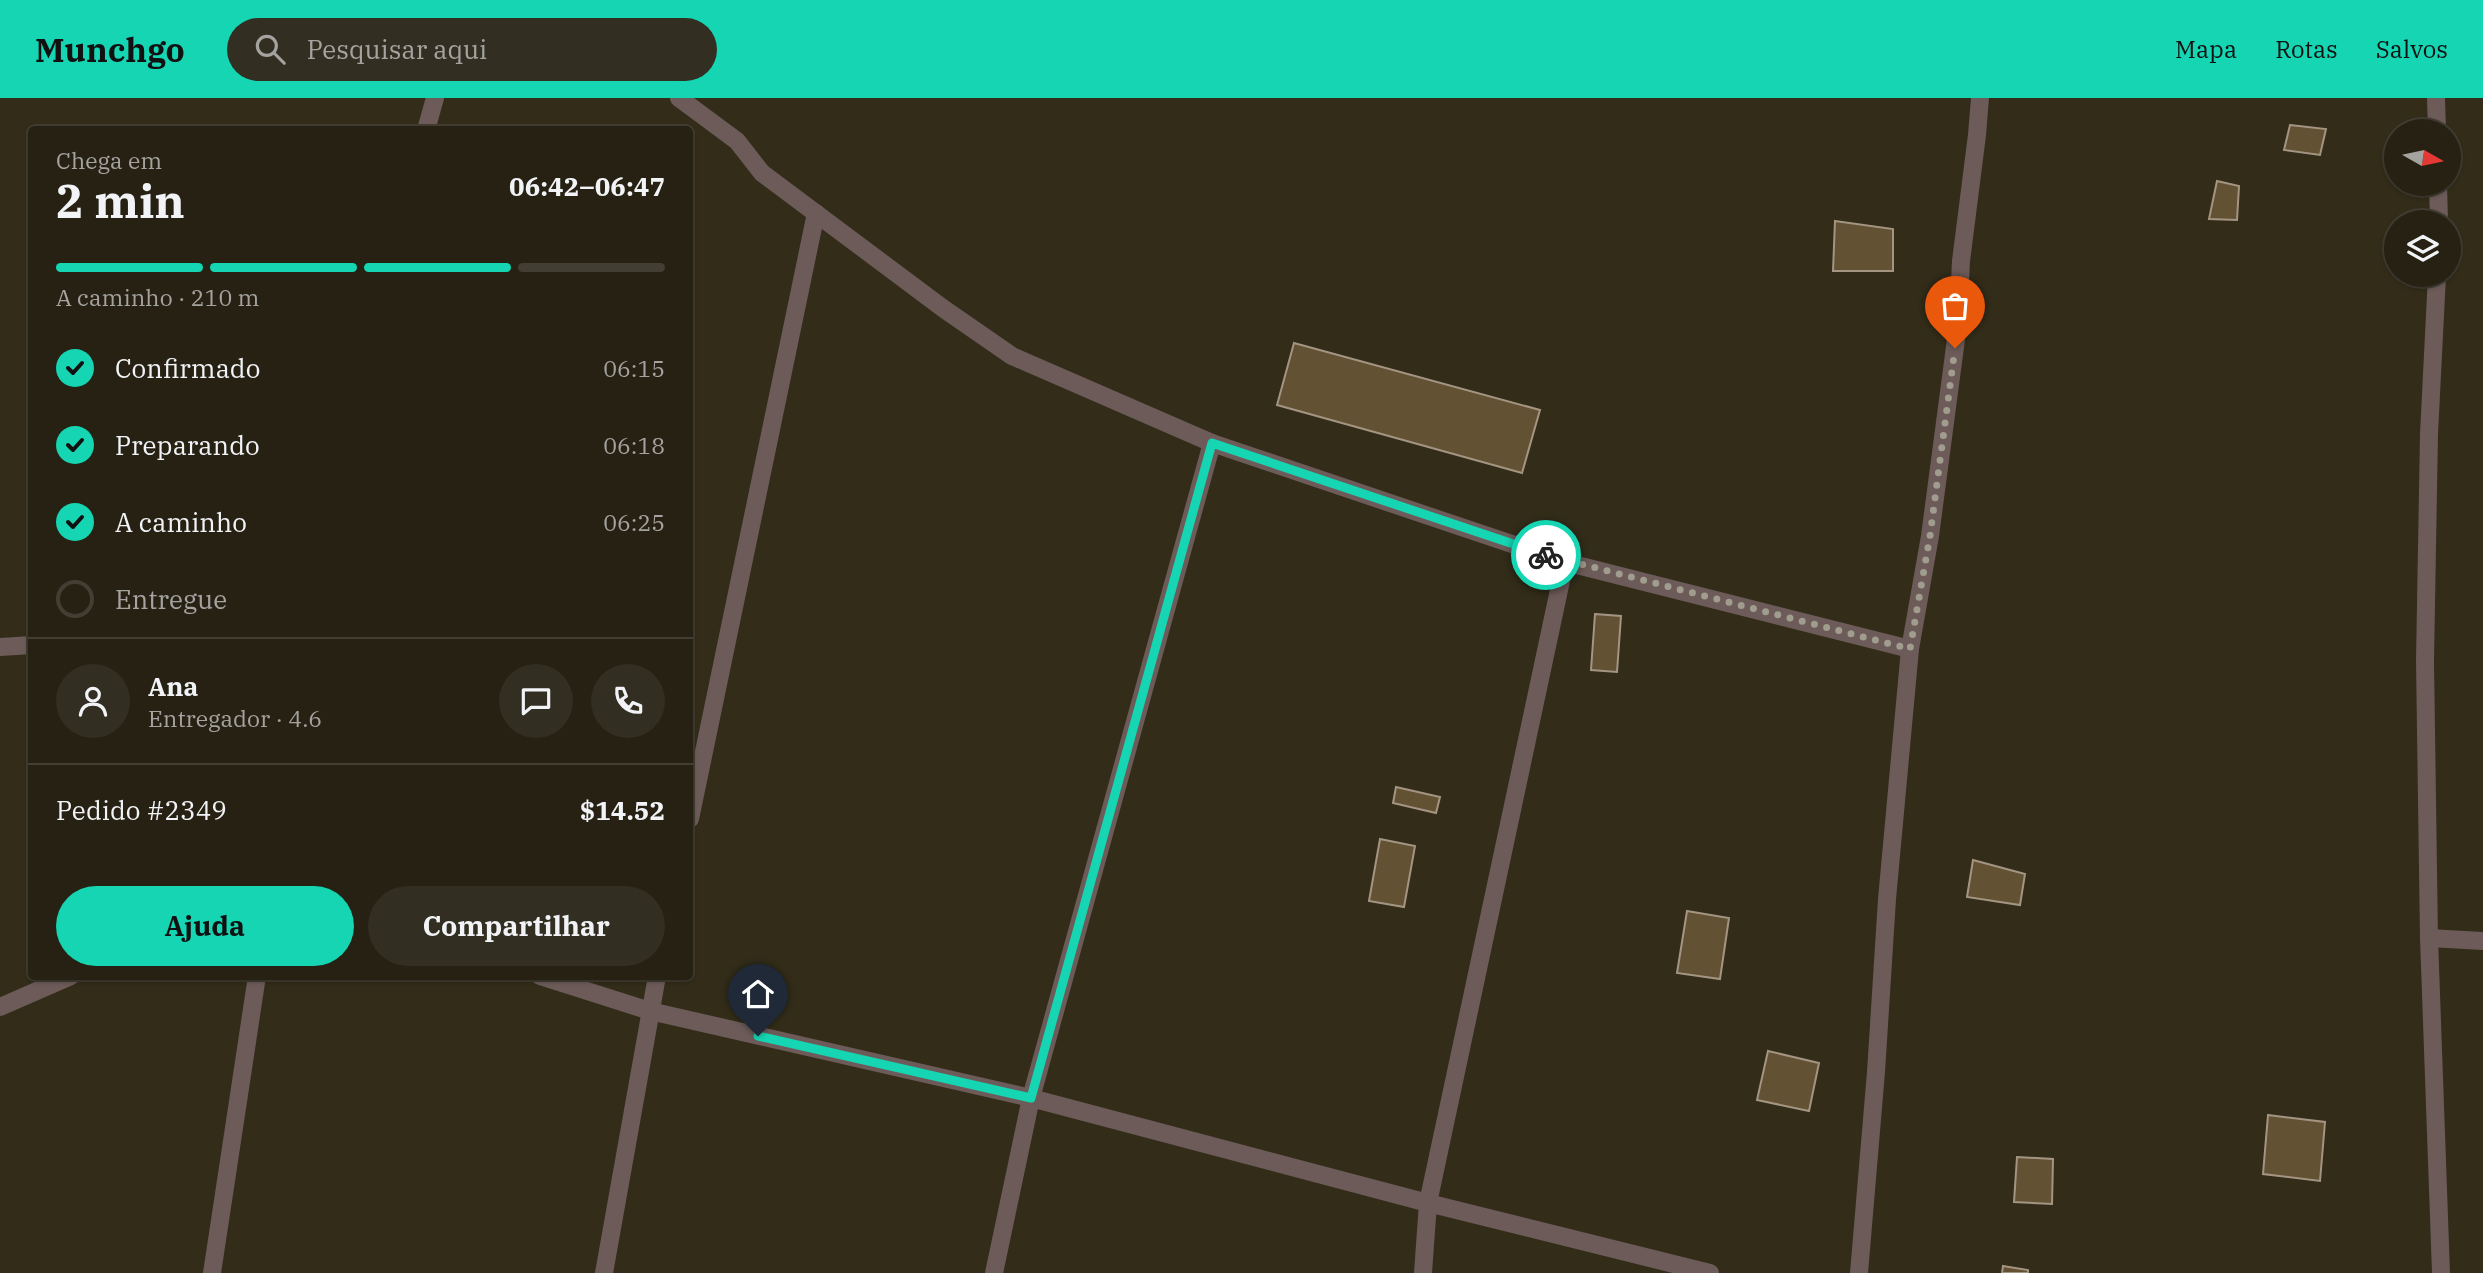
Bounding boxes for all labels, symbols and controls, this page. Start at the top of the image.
search box [227,18,717,81]
text: Munchgo [35,28,185,71]
icon: search [251,30,289,68]
text: Pesquisar aqui [307,32,487,66]
text: Mapa [2175,33,2237,65]
text: Rotas [2275,33,2338,65]
text: Salvos [2376,33,2448,65]
north arrow [2384,119,2460,196]
map controls [2384,119,2461,287]
text: Chega em [56,145,162,175]
text: 06:42–06:47 [509,169,665,203]
text: 2 min [56,171,185,231]
button: layers [2384,210,2461,287]
pin [1925,276,1985,348]
text: A caminho · 210 m [56,282,259,312]
icon: bag [1936,287,1974,325]
icon: check [56,349,94,387]
text: Confirmado [115,351,260,385]
text: 06:15 [603,353,665,383]
icon: check [56,426,94,464]
text: Preparando [115,428,260,462]
text: 06:18 [603,430,665,460]
icon: check [56,503,94,541]
text: A caminho [115,505,247,539]
text: 06:25 [603,507,665,537]
courier [1511,520,1581,590]
icon: bike [1527,536,1565,574]
text: Entregue [115,582,227,616]
button: person [56,664,130,738]
button: chat [499,664,573,738]
button: phone [591,664,665,738]
text: Ana [148,669,198,703]
text: Entregador · 4.6 [148,703,322,733]
text: Pedido #2349 [56,793,227,827]
text: $14.52 [580,793,665,827]
button: Ajuda [56,886,354,966]
button: Compartilhar [368,886,665,966]
pin [728,964,788,1036]
icon: home [739,975,777,1013]

